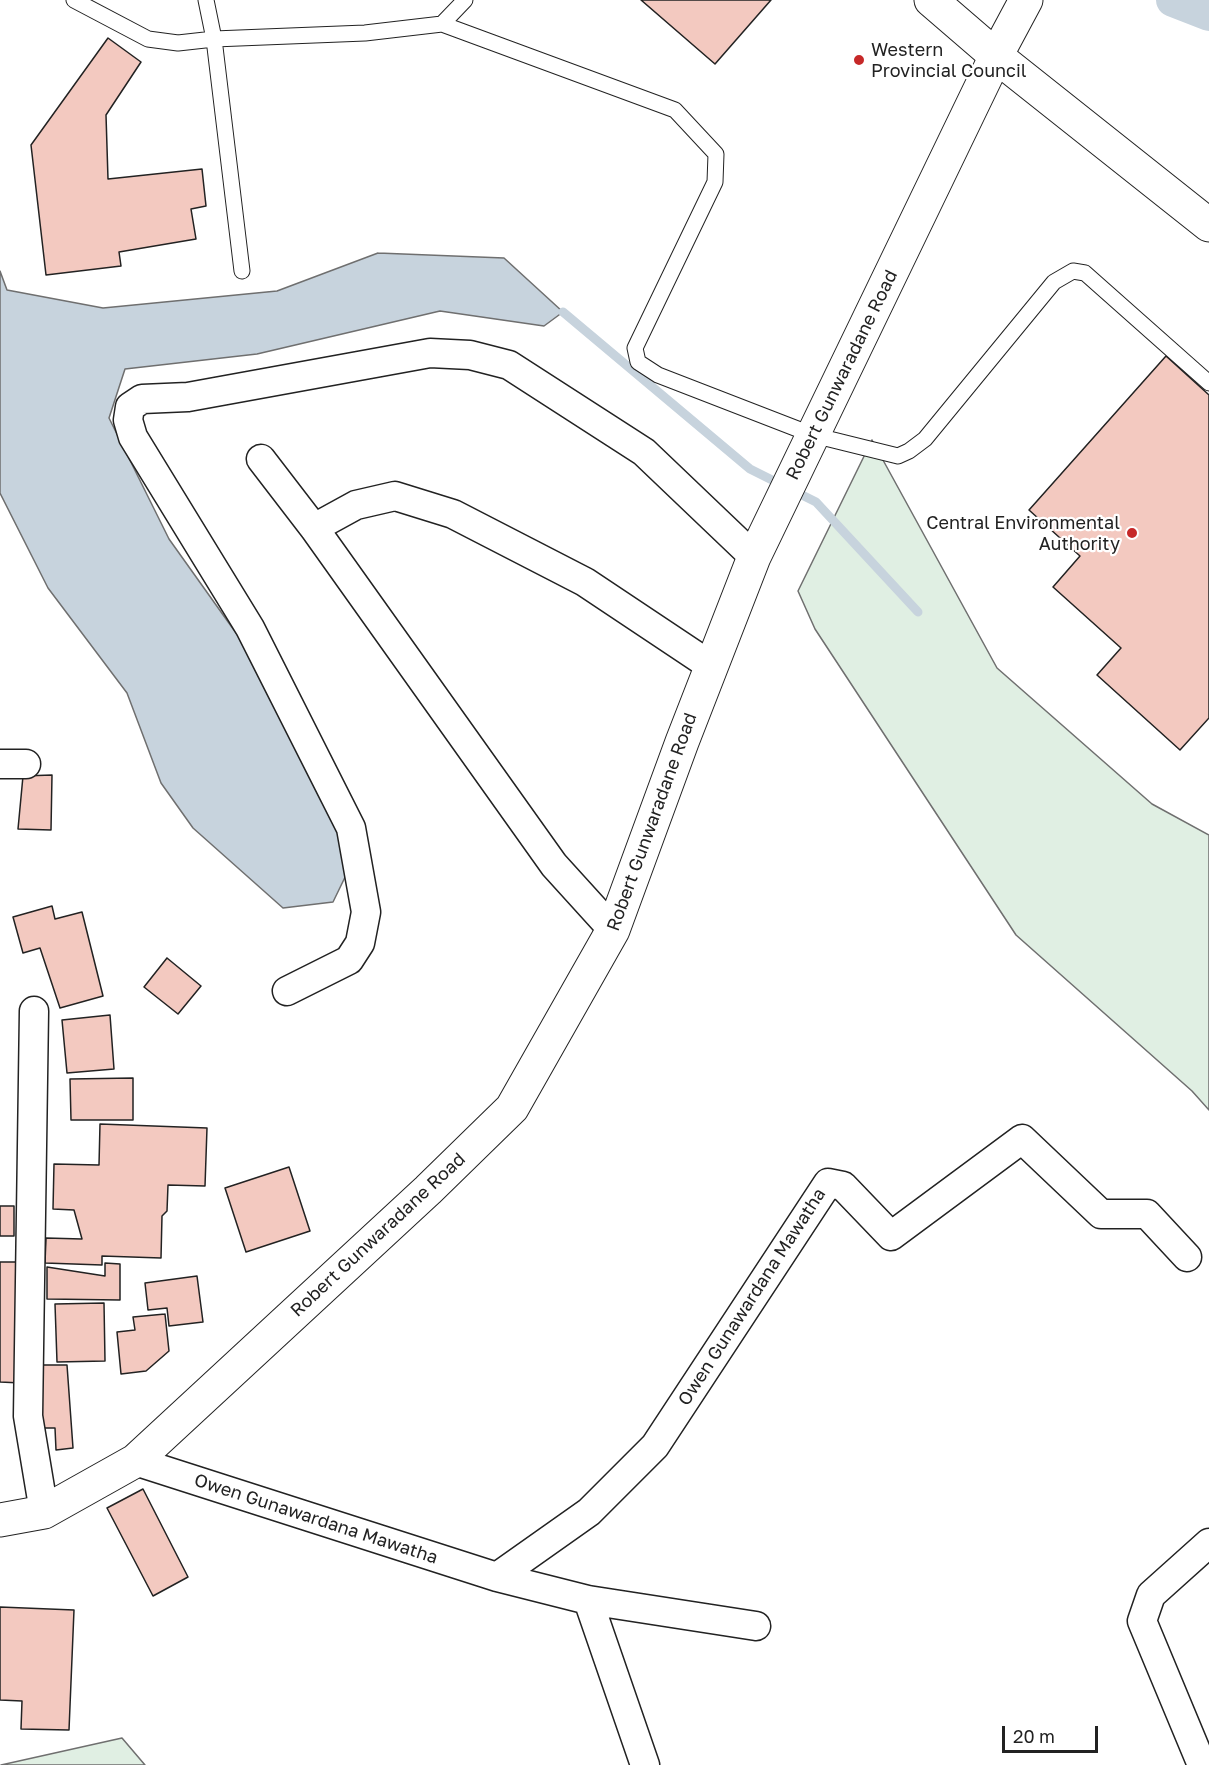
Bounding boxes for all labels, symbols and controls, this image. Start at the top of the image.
place label: Western Provincial Council [871,39,1027,82]
marker: Western Provincial Council [852,53,866,67]
street label: Robert Gunwaradane Road [782,267,902,483]
place label: Central Environmental Authority [926,512,1120,554]
marker: Central Environmental Authority [1125,526,1139,540]
street label: Robert Gunwaradane Road [602,710,702,934]
street label: Robert Gunwaradane Road [286,1148,470,1322]
street label: Owen Gunawardana Mawatha [674,1184,830,1410]
street label: Owen Gunawardana Mawatha [192,1469,440,1569]
scale bar [1005,1714,1101,1752]
text: 20 m [1013,1725,1055,1747]

